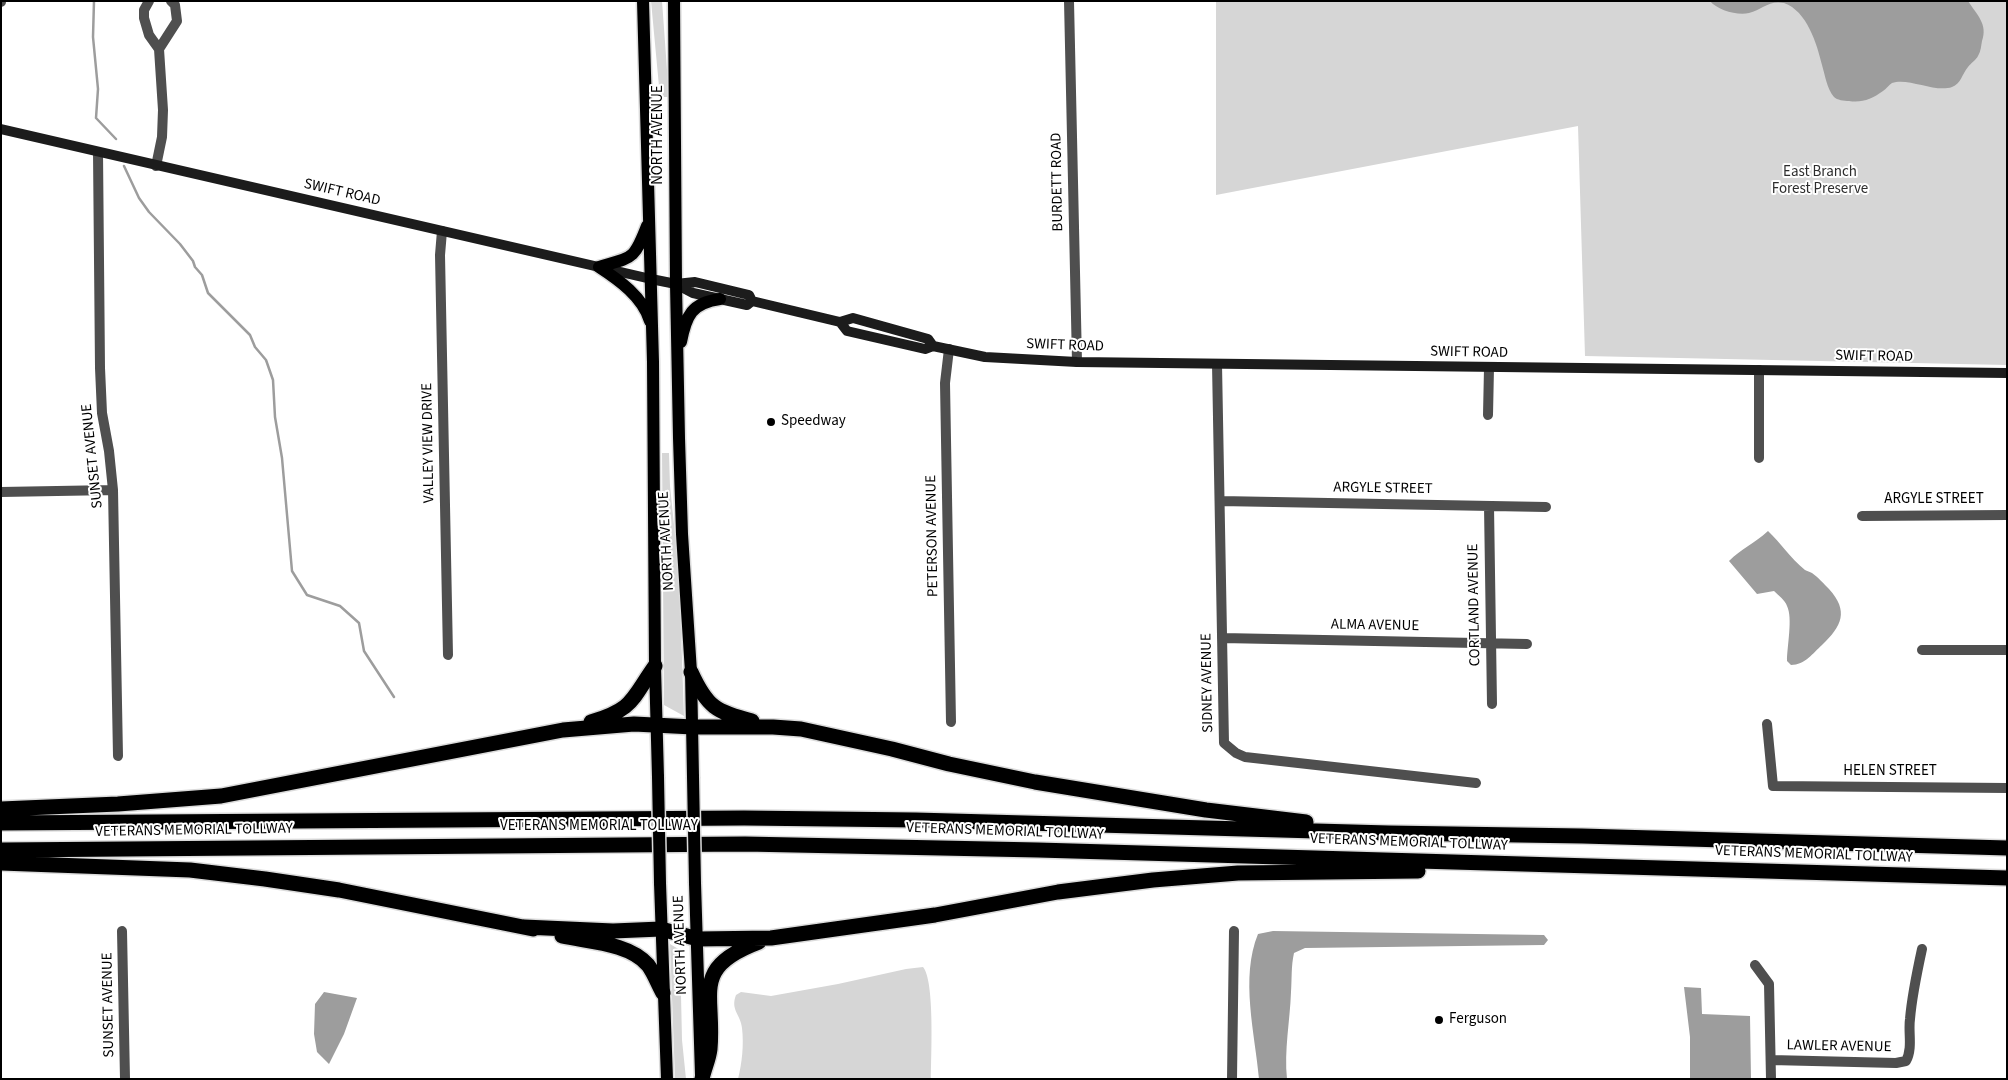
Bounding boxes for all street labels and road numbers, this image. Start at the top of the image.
street label: NORTH AVENUE [650,85,668,185]
street label: BURDETT ROAD [1048,132,1068,232]
street label: SWIFT ROAD [302,175,382,211]
street label: SWIFT ROAD [1026,336,1104,356]
street label: SWIFT ROAD [1430,343,1508,363]
street label: SWIFT ROAD [1835,347,1913,367]
street label: VALLEY VIEW DRIVE [419,383,439,503]
street label: SUNSET AVENUE [79,403,107,509]
street label: PETERSON AVENUE [923,475,943,597]
street label: ARGYLE STREET [1333,479,1433,499]
street label: NORTH AVENUE [655,491,679,591]
street label: ARGYLE STREET [1884,491,1984,509]
street label: CORTLAND AVENUE [1465,543,1485,667]
street label: ALMA AVENUE [1331,616,1419,636]
street label: SIDNEY AVENUE [1198,633,1218,733]
street label: HELEN STREET [1843,763,1937,781]
street label: VETERANS MEMORIAL TOLLWAY [500,818,698,836]
street label: VETERANS MEMORIAL TOLLWAY [95,820,293,842]
street label: VETERANS MEMORIAL TOLLWAY [906,820,1104,844]
street label: VETERANS MEMORIAL TOLLWAY [1310,831,1508,855]
street label: VETERANS MEMORIAL TOLLWAY [1715,843,1913,867]
street label: NORTH AVENUE [670,895,692,995]
street label: SUNSET AVENUE [99,952,119,1058]
street label: LAWLER AVENUE [1786,1037,1892,1057]

